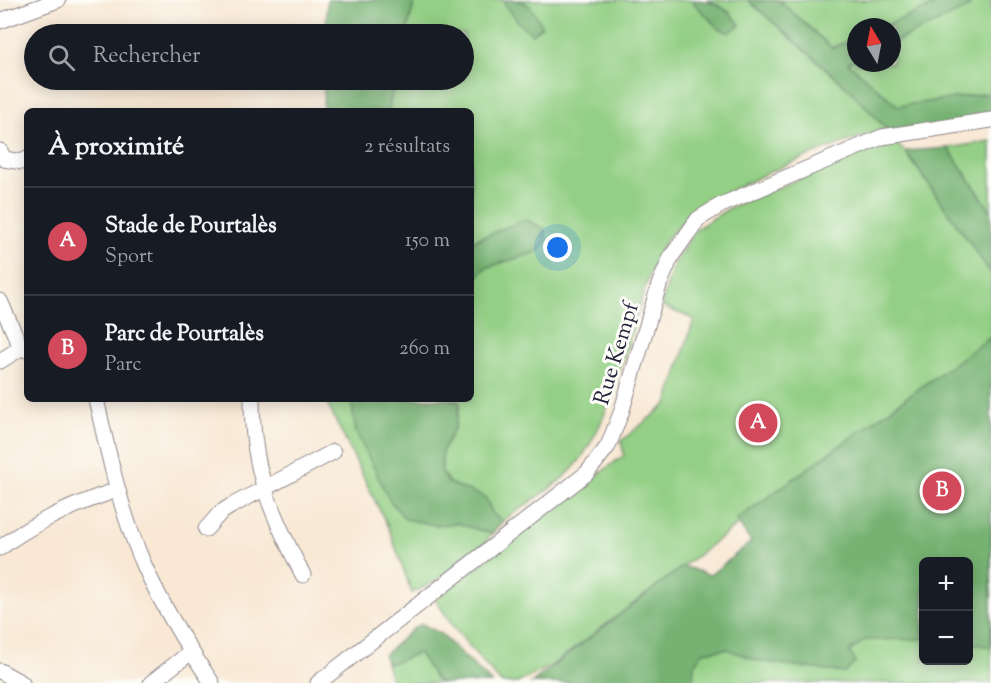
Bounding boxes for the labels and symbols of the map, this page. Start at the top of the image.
north arrow [847,18,901,72]
your location [543,233,572,262]
street label: Rue Kempf [587,297,649,409]
pin: A [738,400,777,446]
pin: B [922,468,962,514]

